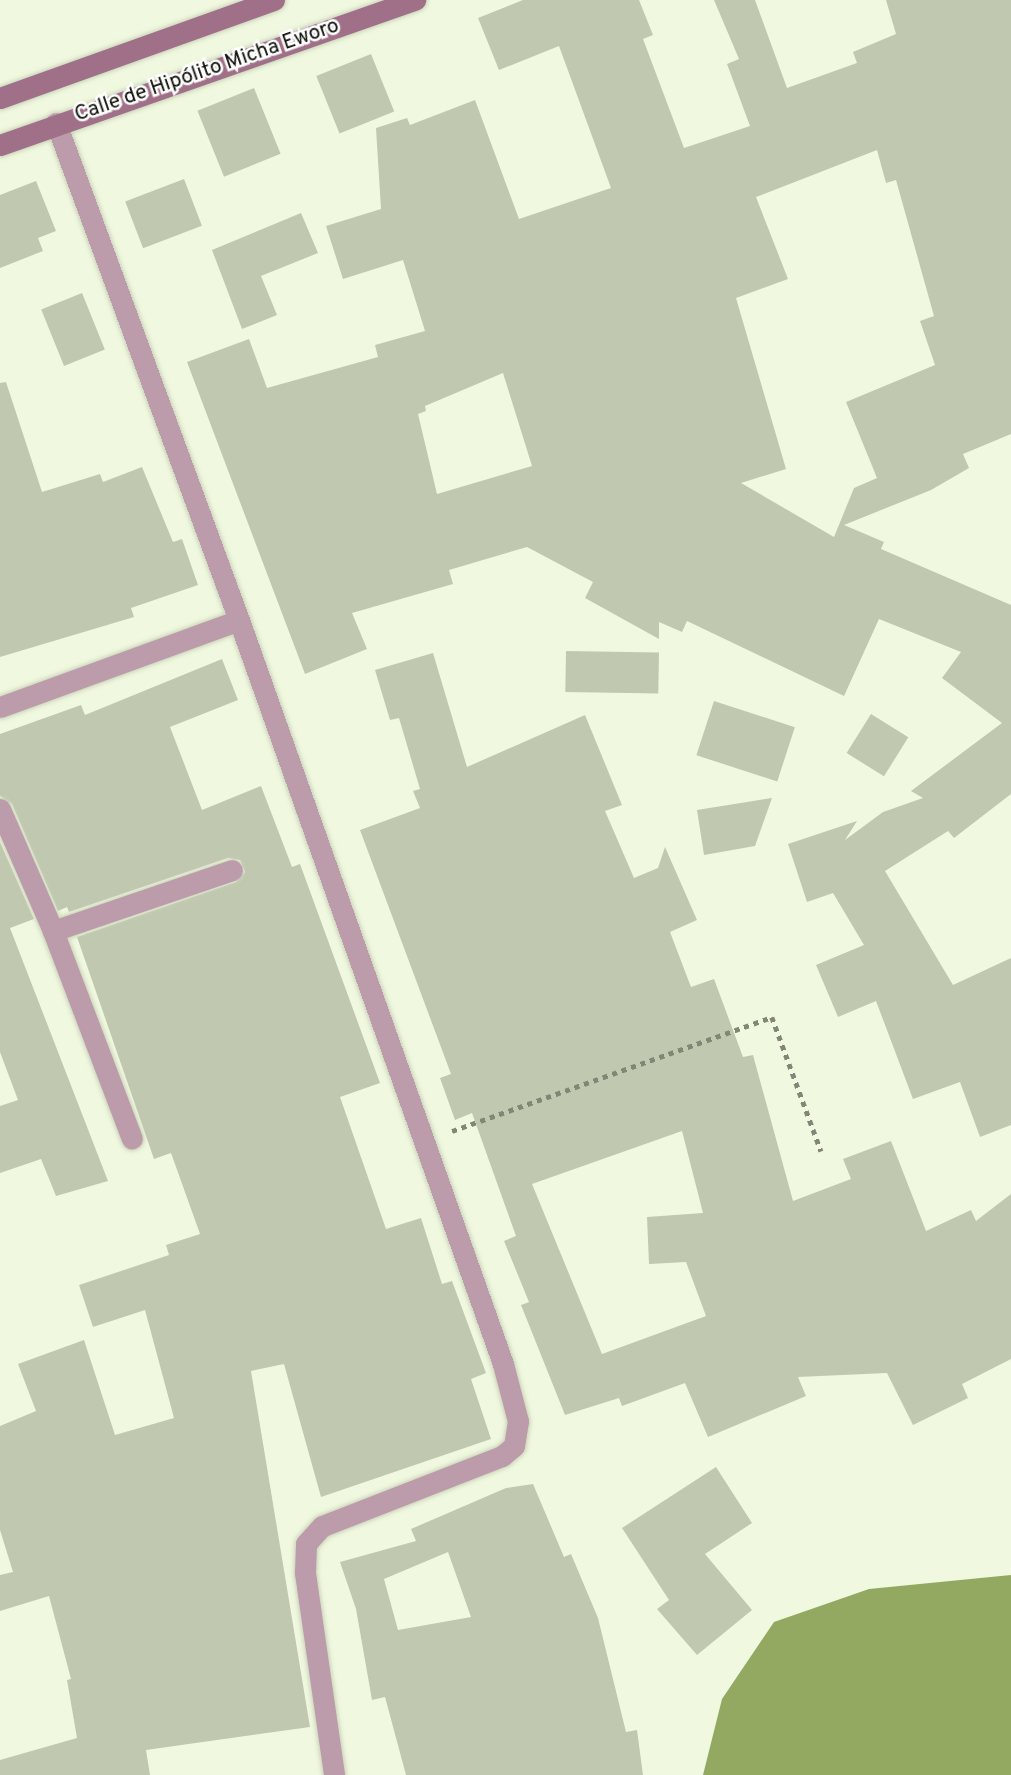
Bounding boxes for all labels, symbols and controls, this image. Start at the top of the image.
street label: Calle de Hipólito Micha Eworo [72,14,342,128]

